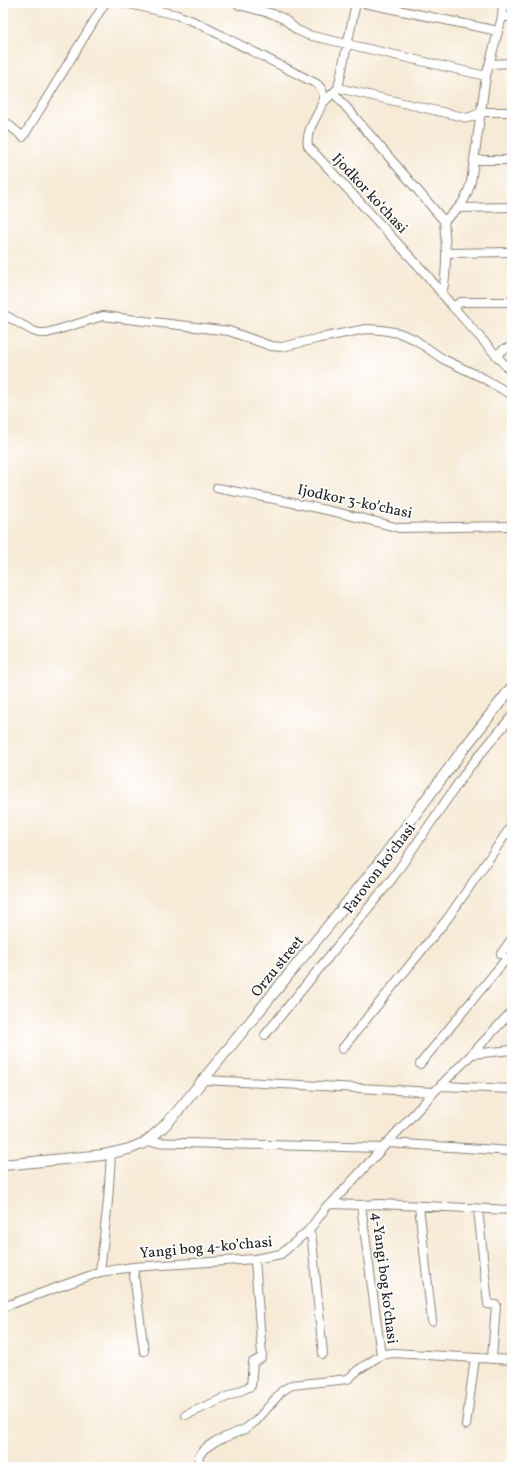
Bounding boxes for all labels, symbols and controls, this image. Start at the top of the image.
street label: Ijodkor koʻchasi [326,149,412,239]
street label: Ijodkor 3-koʼchasi [295,480,414,525]
street label: Farovon koʻchasi [339,819,421,919]
street label: Orzu street [247,932,310,1002]
street label: 4-Yangi bog koʼchasi [365,1211,402,1345]
street label: Yangi bog 4-koʼchasi [139,1232,273,1265]

